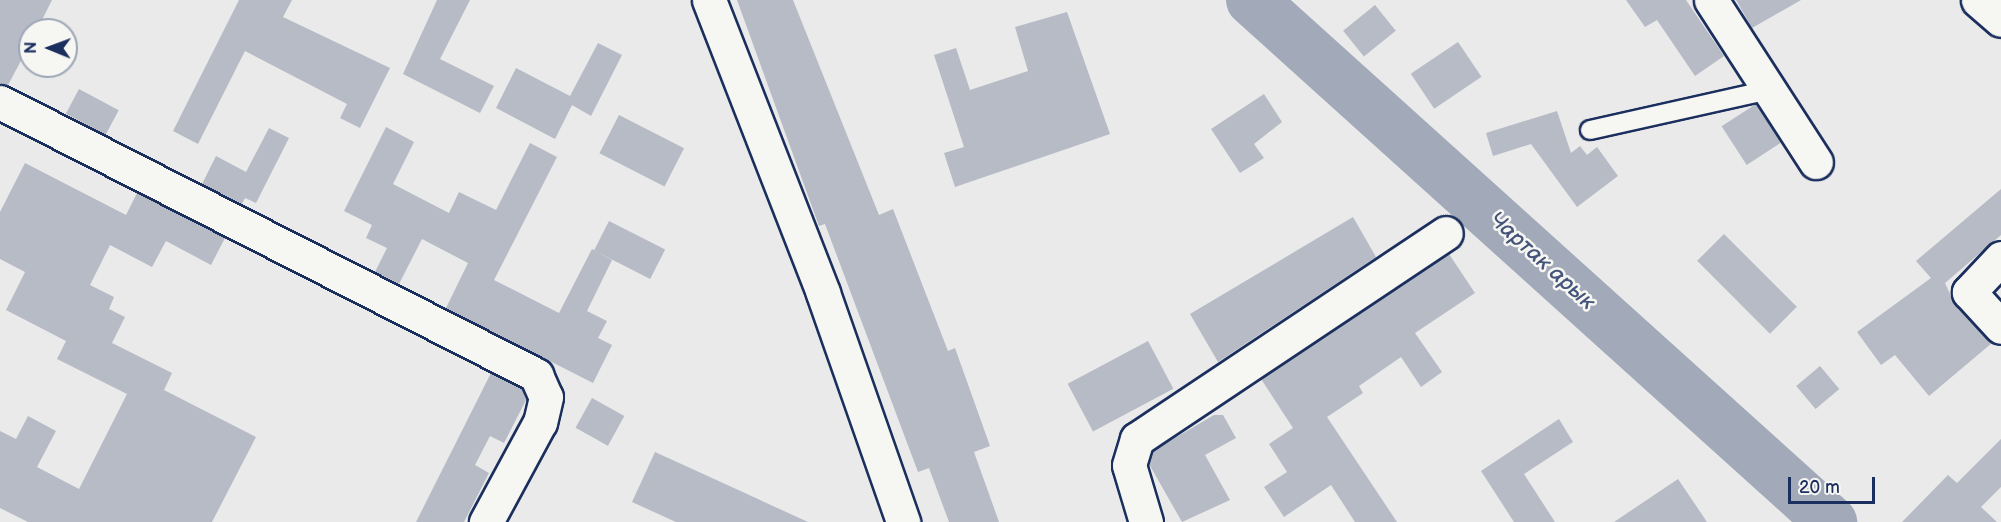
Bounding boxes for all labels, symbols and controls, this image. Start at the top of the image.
north arrow [18,18,78,78]
text: N [22,42,41,54]
water label: Чартак арык [1483,206,1601,316]
scale bar [1791,465,1878,503]
text: 20 m [1799,477,1840,498]

